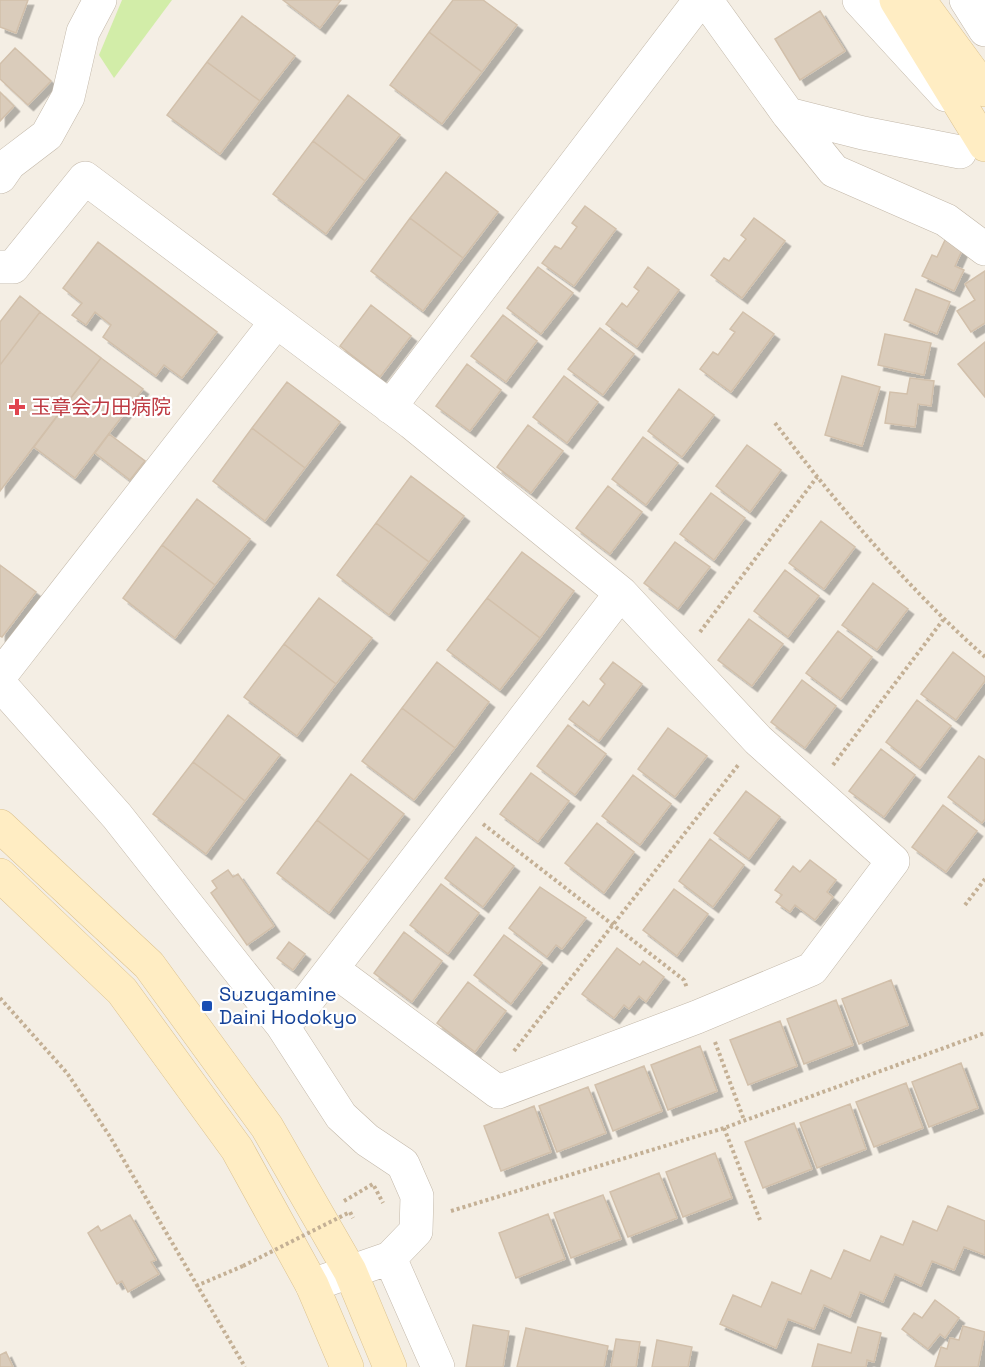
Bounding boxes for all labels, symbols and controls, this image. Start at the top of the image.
place label: 玉章会力田病院 [31,394,171,420]
marker: 玉章会力田病院 [8,398,26,416]
place label: Suzugamine Daini Hodokyo [219,981,357,1030]
marker: Suzugamine Daini Hodokyo [200,999,214,1013]

